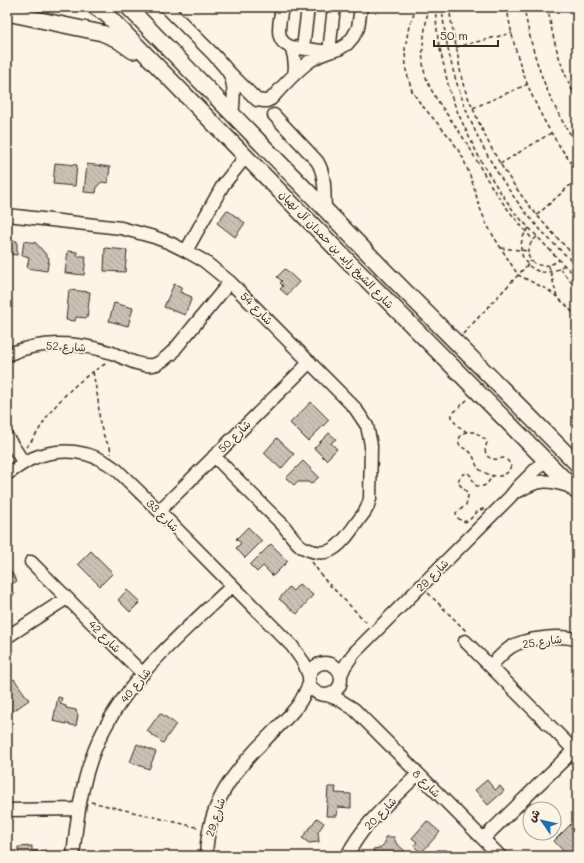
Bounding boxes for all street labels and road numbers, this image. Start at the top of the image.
street label: شارع الشيخ زايد بن حمدان آل نهيان [275,187,398,313]
street label: شارع 54 [236,288,277,329]
street label: شارع 52 [46,337,86,357]
street label: شارع 50 [214,416,255,457]
street label: شارع 33 [142,495,183,536]
street label: شارع 29 [413,556,453,596]
street label: شارع 42 [84,617,124,657]
street label: شارع 25 [521,631,563,653]
street label: شارع 40 [116,665,155,707]
street label: شارع 8 [408,766,444,802]
street label: شارع 20 [361,793,401,834]
street label: شارع 29 [202,796,230,839]

